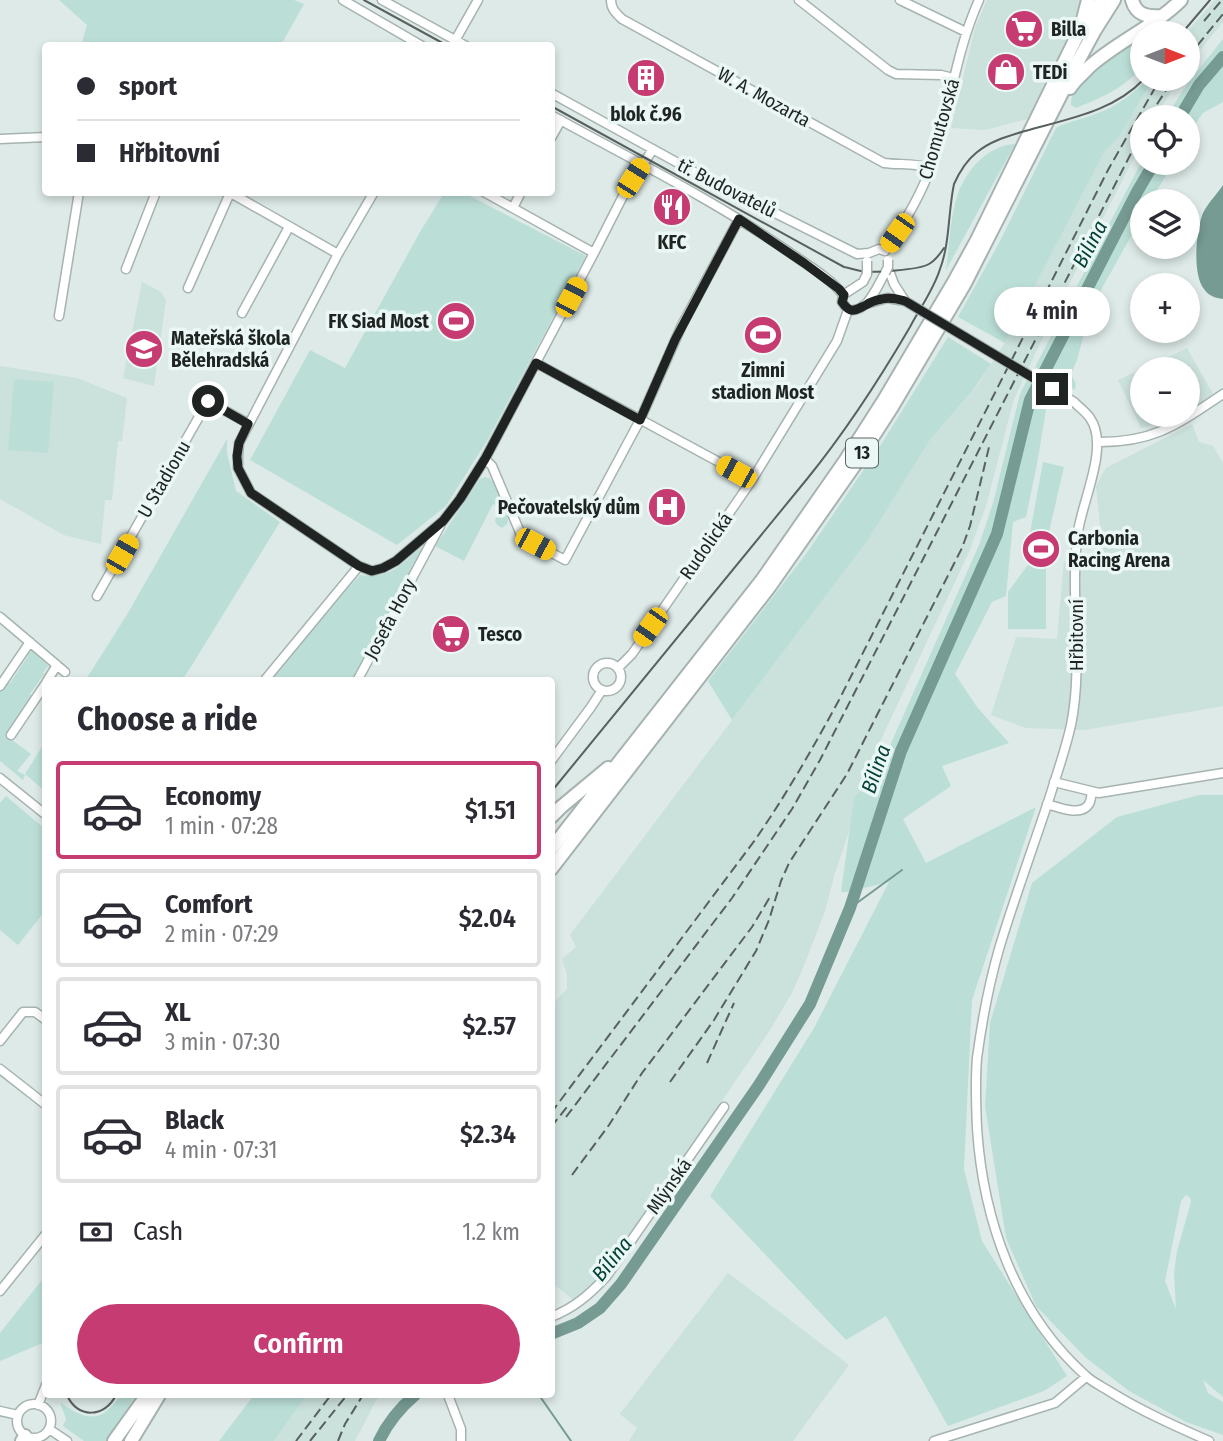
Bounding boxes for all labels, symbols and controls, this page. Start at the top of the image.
supermarket icon: Billa [1003,8,1045,50]
place label: Billa [1051,18,1086,41]
north arrow [1130,21,1200,91]
map controls [1130,21,1200,427]
shop icon: TEDi [985,51,1027,93]
building icon: blok č.96 [625,57,667,99]
place label: TEDi [1033,61,1068,84]
street label: W. A. Mozarta [714,62,814,132]
text: sport [119,71,177,102]
street label: Chomutovská [914,76,964,182]
place label: blok č.96 [610,103,682,126]
button: locate [1130,105,1200,175]
text: Hřbitovní [119,138,220,169]
street label: tř. Budovatelů [674,153,780,223]
car [613,155,654,201]
restaurant icon: KFC [651,186,693,228]
button: layers [1130,189,1200,259]
car [877,210,918,256]
water label: Bílina [1067,216,1113,272]
place label: KFC [657,231,687,254]
button: + [1130,273,1200,343]
car [552,274,591,320]
callout: 4 min [994,288,1110,336]
text: 4 min [1026,297,1078,325]
sports icon: FK Siad Most [435,300,477,342]
place label: FK Siad Most [328,310,429,333]
sports icon: Zimni stadion Most [742,314,784,356]
place label: Mateřská škola Bělehradská [171,327,290,372]
school or university icon: Mateřská škola Bělehradská [123,328,165,370]
button: − [1130,357,1200,427]
place label: Zimni stadion Most [712,359,815,404]
route end [1036,373,1068,405]
route start [192,385,224,417]
street label: U Stadionu [133,436,195,522]
road number: 13 [846,438,878,467]
car [713,453,760,491]
hospital icon: Pečovatelský dům [646,486,688,528]
place label: Pečovatelský dům [498,496,640,519]
street label: Rudolická [675,508,737,584]
car [512,525,559,563]
place label: Carbonia Racing Arena [1068,527,1170,572]
sports icon: Carbonia Racing Arena [1020,528,1062,570]
car [103,531,142,577]
street label: Josefa Hory [359,574,421,663]
street label: Hřbitovní [1065,599,1088,671]
car [630,604,671,650]
supermarket icon: Tesco [430,613,472,655]
place label: Tesco [478,623,522,646]
text: Choose a ride [77,700,258,738]
water label: Bílina [856,741,896,797]
icon: car [81,779,144,842]
text: Economy [165,781,261,812]
text: $1.51 [465,795,516,826]
text: 1 min · 07:28 [165,812,278,840]
icon: car [81,887,144,950]
text: Comfort [165,889,253,920]
text: $2.04 [459,903,516,934]
text: 2 min · 07:29 [165,920,279,948]
icon: car [81,995,144,1058]
text: XL [165,997,191,1028]
text: $2.57 [462,1011,516,1042]
text: 3 min · 07:30 [165,1028,280,1056]
icon: car [81,1103,144,1166]
text: Black [165,1105,224,1136]
text: $2.34 [460,1119,516,1150]
text: 4 min · 07:31 [165,1136,278,1164]
street label: Mlýnská [642,1154,696,1218]
icon: cash [77,1213,115,1251]
text: Cash [133,1216,183,1247]
text: 1.2 km [462,1218,520,1246]
water label: Bílina [586,1232,638,1286]
button: Confirm [77,1304,520,1384]

